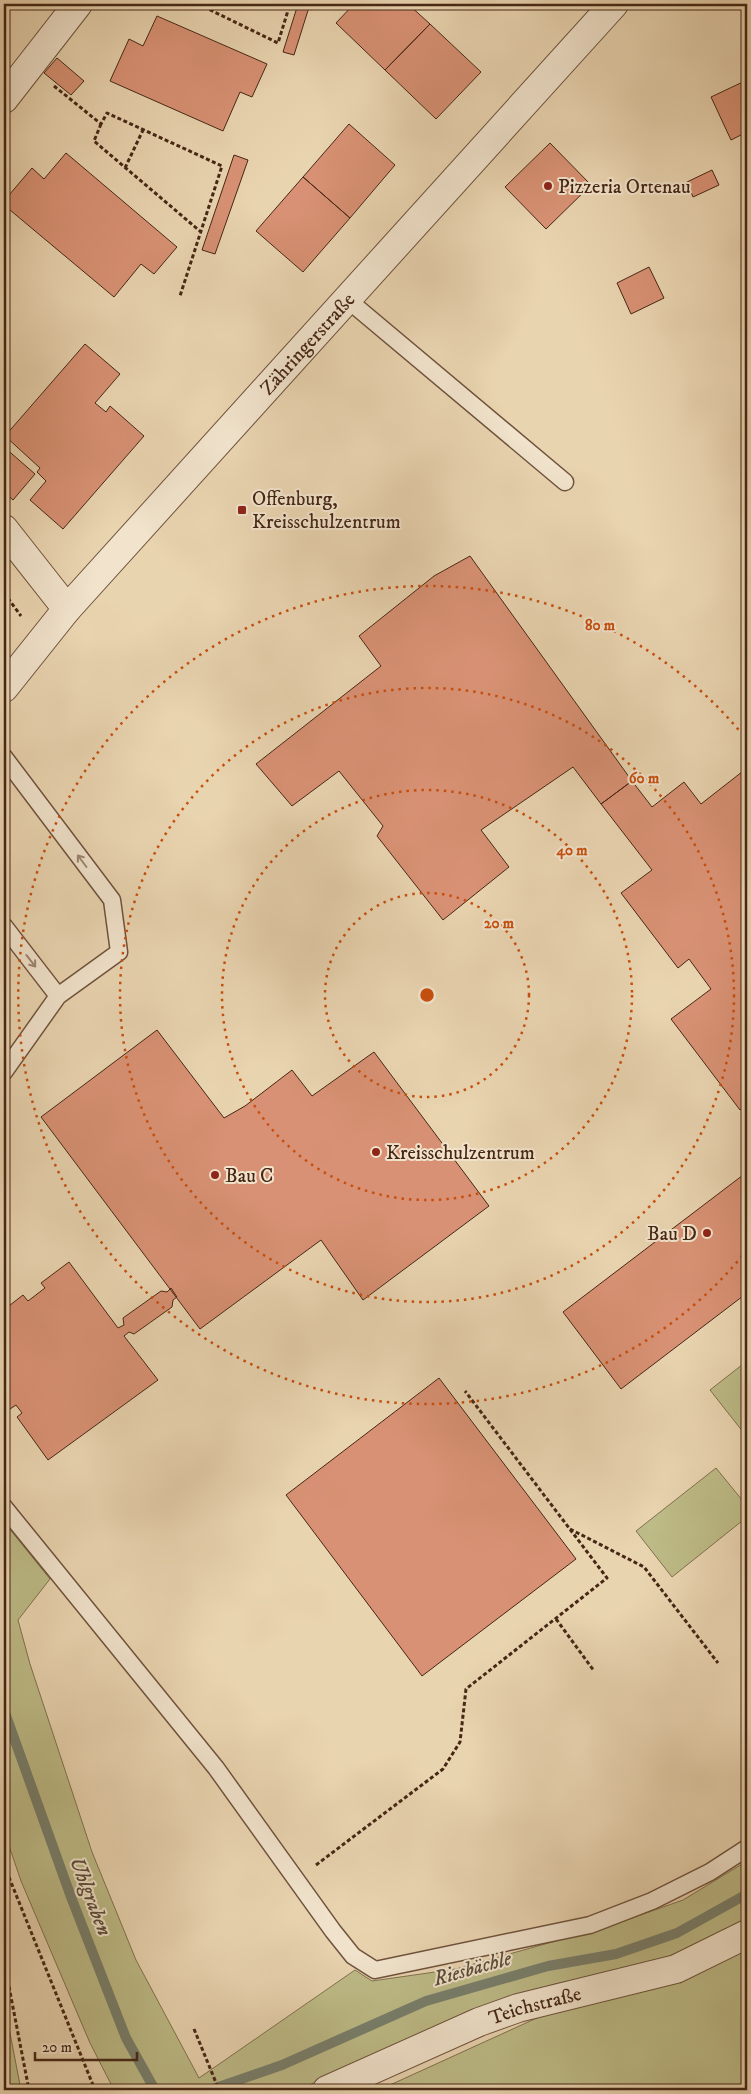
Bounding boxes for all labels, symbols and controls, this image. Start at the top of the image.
place label: Pizzeria Ortenau [558,175,691,200]
marker: Pizzeria Ortenau [542,180,554,192]
street label: Zähringerstraße [255,288,361,401]
place label: Offenburg, Kreisschulzentrum [252,487,401,535]
marker: Offenburg, Kreisschulzentrum [236,504,248,516]
text: 80 m [585,616,616,635]
text: 60 m [629,769,660,788]
text: 40 m [555,841,588,860]
one-way arrow [77,855,88,868]
text: 20 m [484,914,515,933]
one-way arrow [26,954,36,968]
centre of rings [418,986,436,1004]
place label: Kreisschulzentrum [386,1141,535,1166]
marker: Kreisschulzentrum [370,1146,382,1158]
place label: Bau C [225,1164,273,1189]
marker: Bau C [209,1169,221,1181]
place label: Bau D [647,1222,697,1247]
marker: Bau D [701,1227,713,1239]
water label: Uhlgraben [63,1853,117,1940]
water label: Riesbächle [429,1945,515,1993]
street label: Teichstraße [486,1982,584,2031]
scale bar [35,2029,138,2061]
text: 20 m [42,2038,72,2057]

